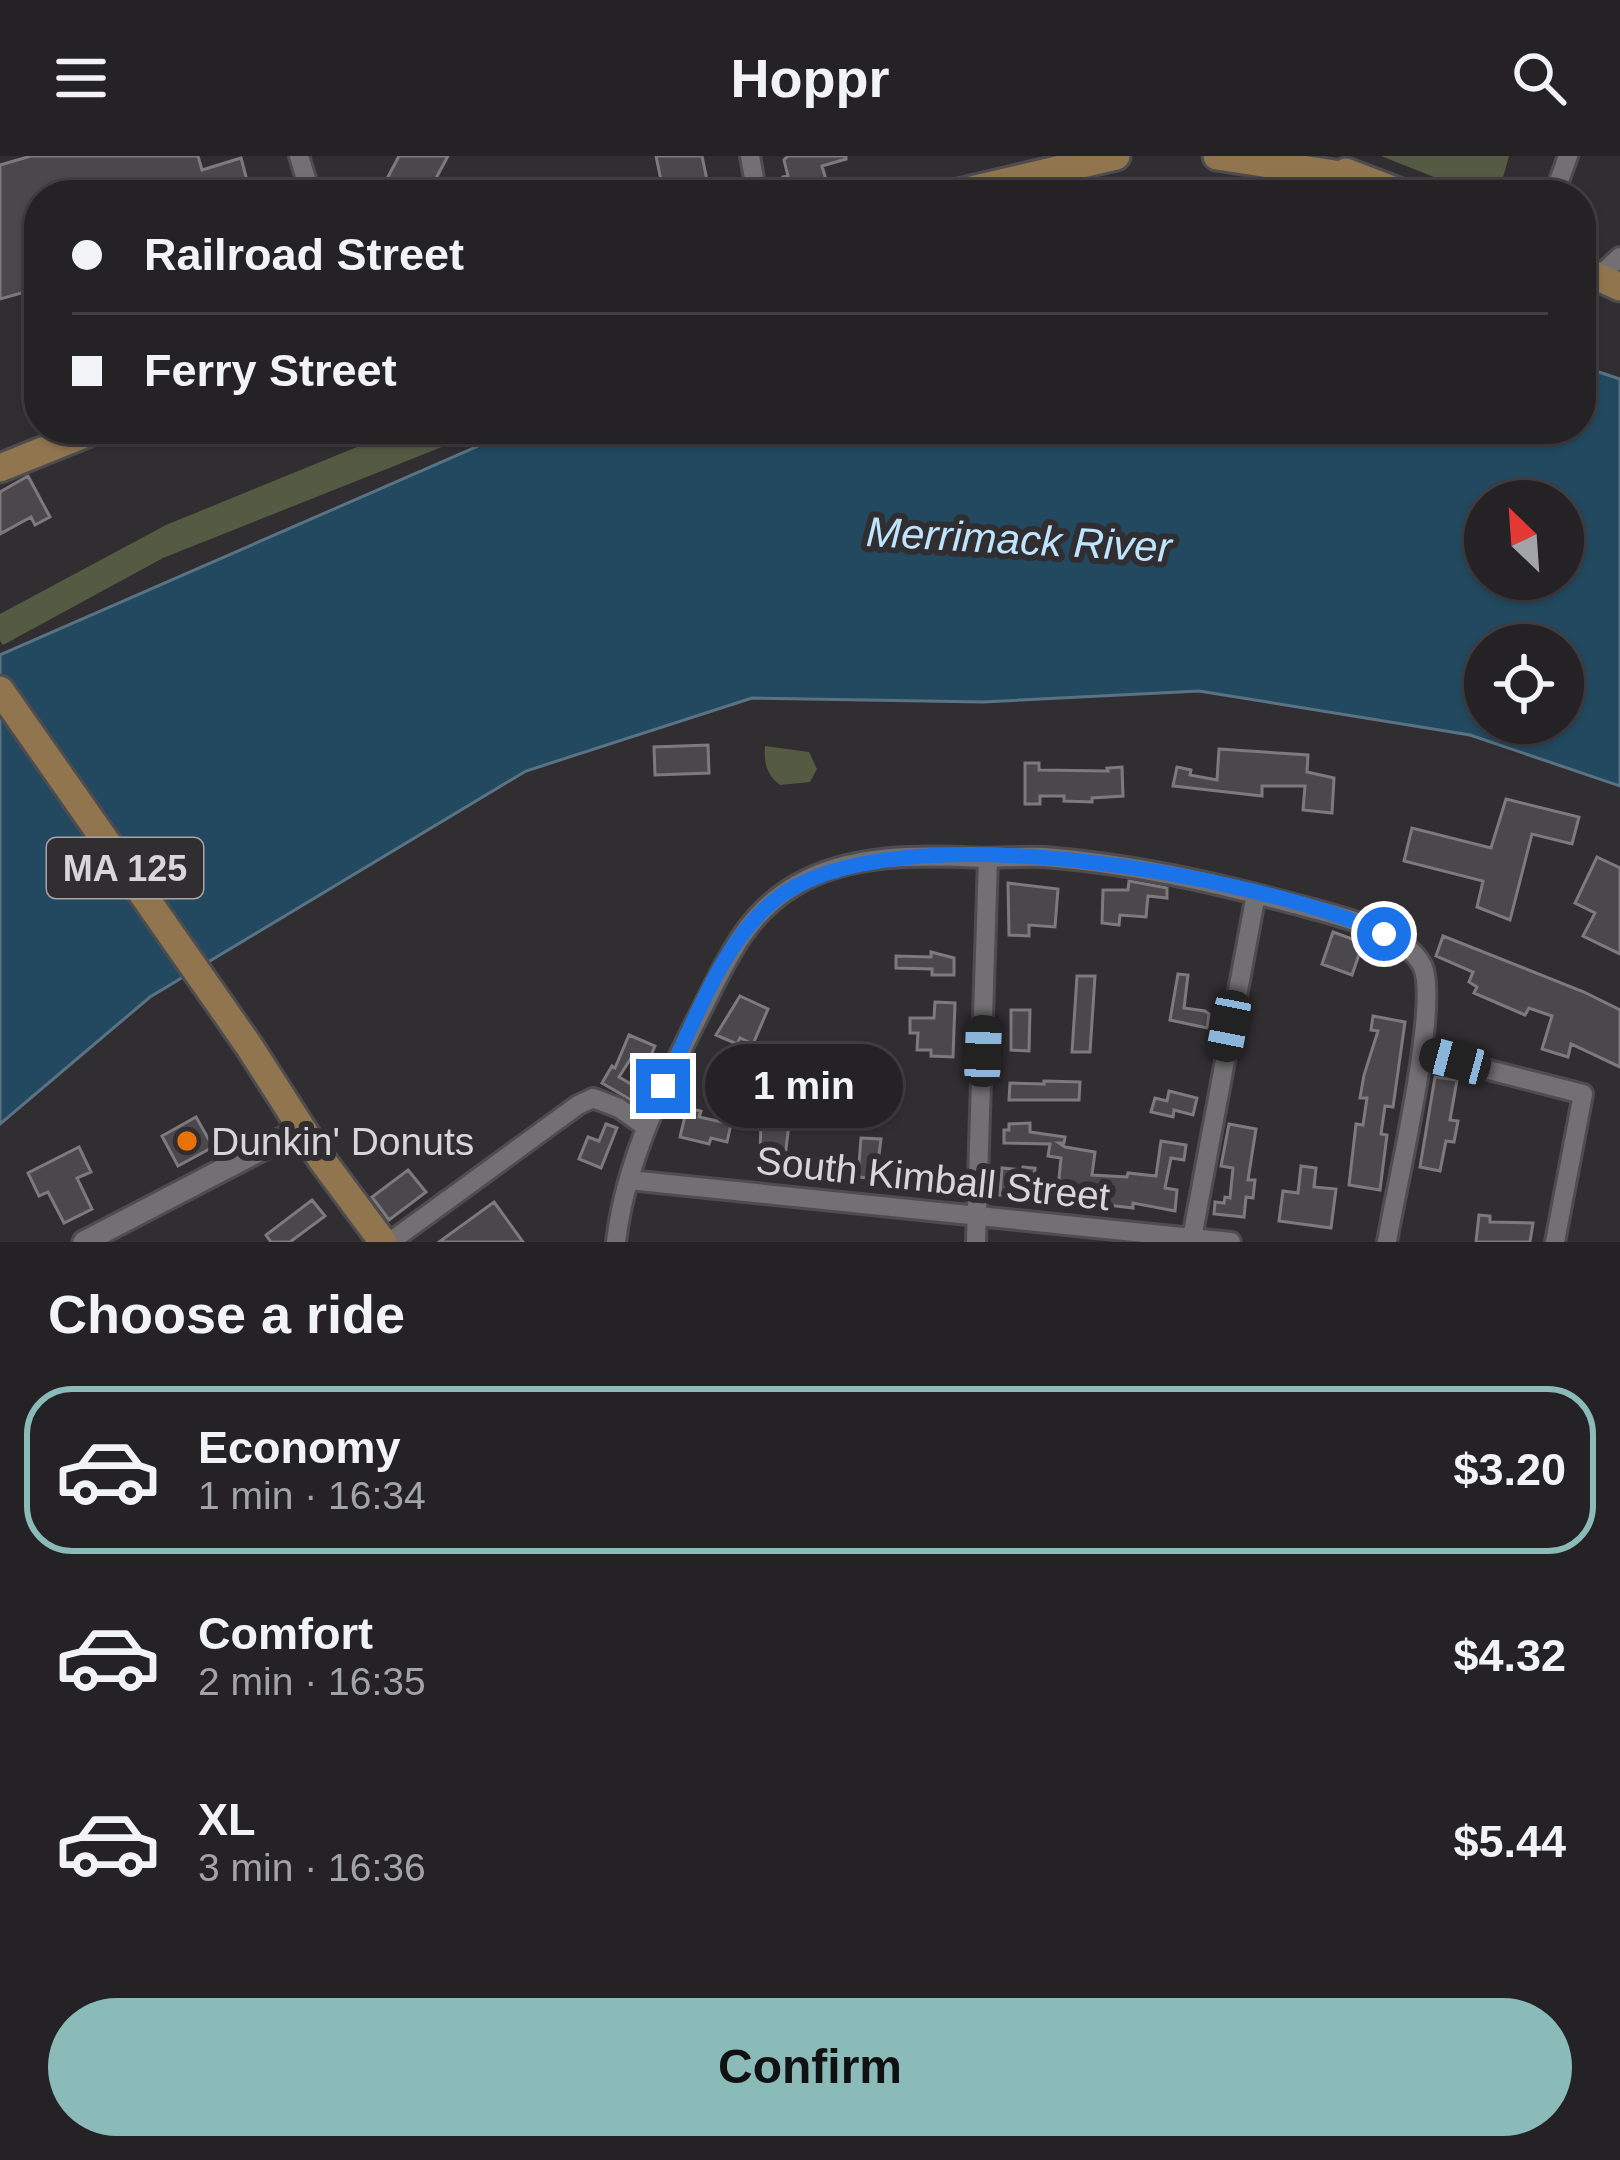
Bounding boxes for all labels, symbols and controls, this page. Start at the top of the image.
icon: menu [48,45,114,111]
icon: search [1506,45,1572,111]
text: Hoppr [731,48,889,108]
text: Railroad Street [144,229,464,280]
text: Ferry Street [144,345,397,396]
north arrow [1464,480,1584,600]
map controls [1464,480,1584,744]
water label: Merrimack River [865,508,1175,571]
button: locate [1464,624,1584,744]
road number: MA 125 [47,838,203,898]
route start [1357,907,1411,961]
car [1204,987,1254,1065]
car [964,1014,1002,1088]
car [1416,1034,1494,1088]
callout: 1 min [705,1044,903,1128]
route end [636,1059,690,1113]
text: 1 min [753,1064,855,1107]
place label: Dunkin' Donuts [211,1120,474,1163]
marker: Dunkin' Donuts [174,1128,200,1154]
street label: South Kimball Street [754,1139,1112,1218]
text: Choose a ride [48,1284,405,1344]
icon: car [54,1416,162,1524]
text: Economy [198,1422,401,1473]
text: $3.20 [1453,1444,1566,1495]
text: 1 min · 16:34 [198,1474,426,1517]
icon: car [54,1602,162,1710]
text: Comfort [198,1608,373,1659]
text: $4.32 [1453,1630,1566,1681]
text: 2 min · 16:35 [198,1660,426,1703]
icon: car [54,1788,162,1896]
text: XL [198,1794,256,1845]
text: $5.44 [1453,1816,1566,1867]
text: 3 min · 16:36 [198,1846,426,1889]
button: Confirm [48,1998,1572,2136]

